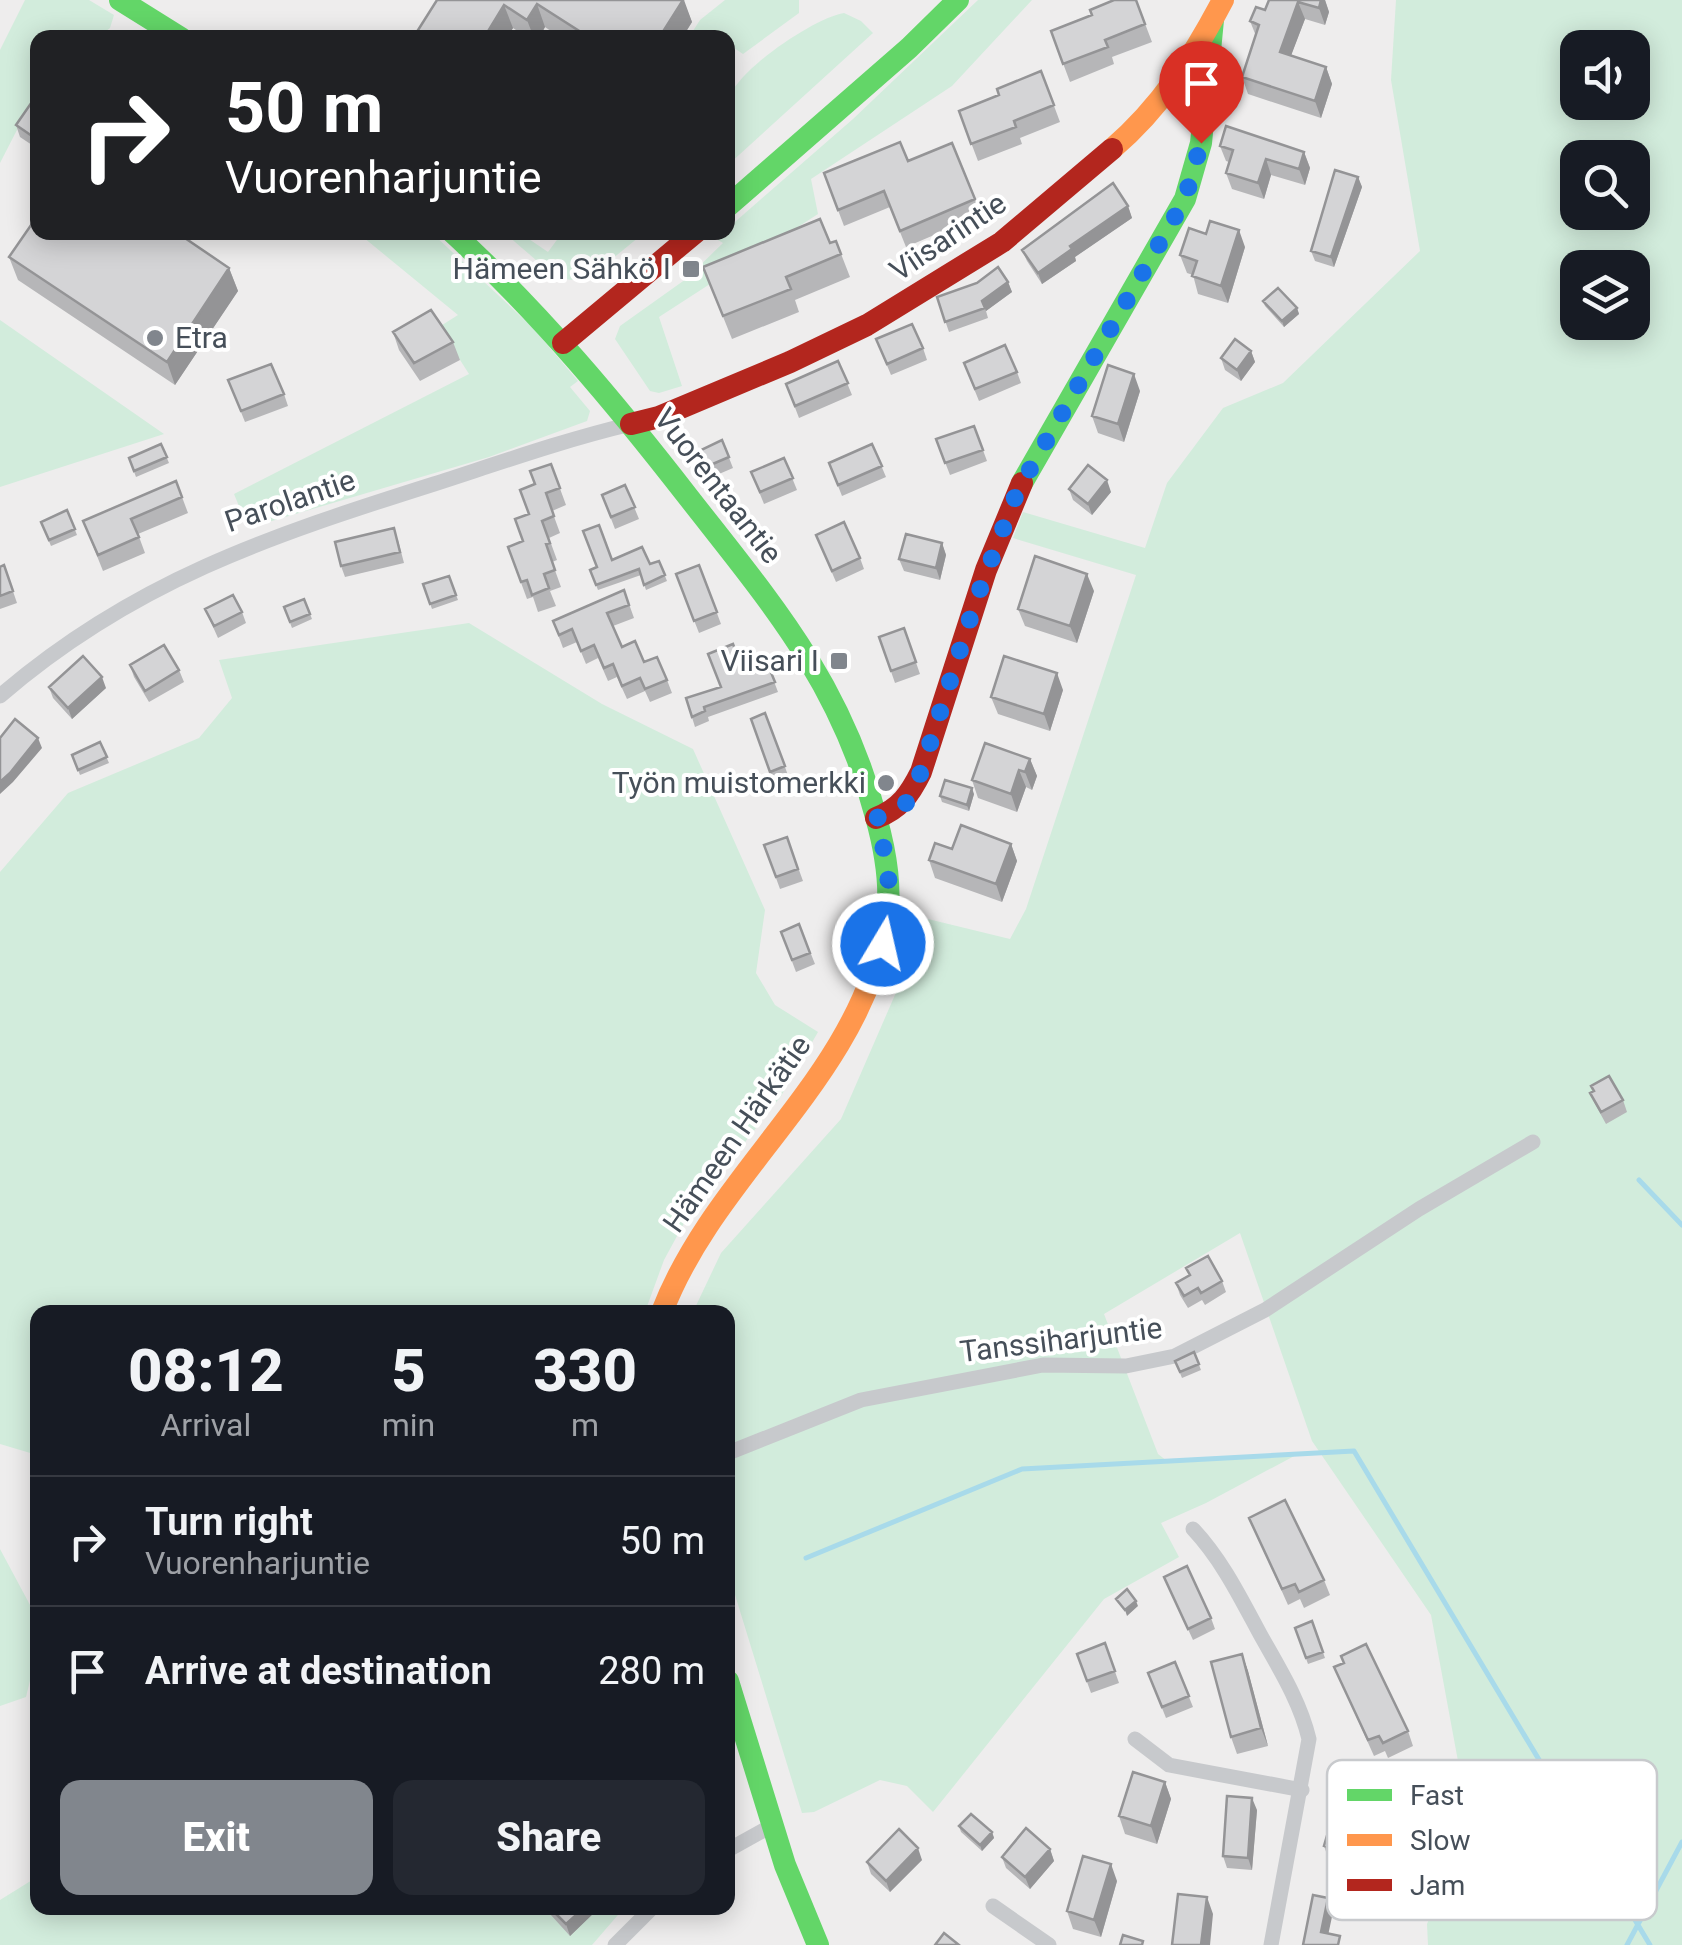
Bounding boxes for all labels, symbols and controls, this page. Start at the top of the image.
map controls [1560,30,1650,340]
button: sound [1560,30,1650,120]
pin [1159,41,1244,144]
icon: arrive [1174,56,1229,111]
text: 50 m [225,67,383,149]
icon: right [60,70,190,200]
button: search [1560,140,1650,230]
text: Vuorenharjuntie [225,151,542,204]
street label: Viisarintie [883,185,1012,288]
button: layers [1560,250,1650,340]
place label: Hämeen Sähkö I [453,251,671,286]
marker: Hämeen Sähkö I [680,258,702,280]
place label: Etra [175,320,228,355]
marker: Etra [144,327,166,349]
street label: Vuorentaantie [647,401,790,570]
street label: Parolantie [220,462,359,539]
place label: Viisari I [720,643,819,678]
marker: Viisari I [828,650,850,672]
place label: Työn muistomerkki [612,765,866,800]
marker: Työn muistomerkki [875,772,897,794]
position arrow [831,892,935,996]
street label: Hämeen Härkätie [656,1029,818,1239]
street label: Tanssiharjuntie [958,1310,1164,1369]
text: 08:12 [128,1335,284,1406]
text: 5 [391,1335,426,1406]
text: 330 [533,1335,637,1406]
text: Arrival [160,1406,251,1444]
text: min [382,1406,435,1444]
text: m [571,1406,599,1444]
text: Turn right [145,1500,313,1544]
icon: right [60,1514,115,1569]
text: 50 m [620,1519,705,1563]
text: Vuorenharjuntie [145,1544,370,1582]
icon: arrive [60,1644,115,1699]
text: Arrive at destination [145,1649,492,1693]
text: 280 m [598,1649,705,1693]
legend [1327,1760,1657,1920]
text: Fast [1410,1779,1464,1812]
button: Exit [60,1780,373,1895]
button: Share [393,1780,705,1895]
text: Slow [1410,1824,1470,1857]
text: Jam [1410,1869,1465,1902]

